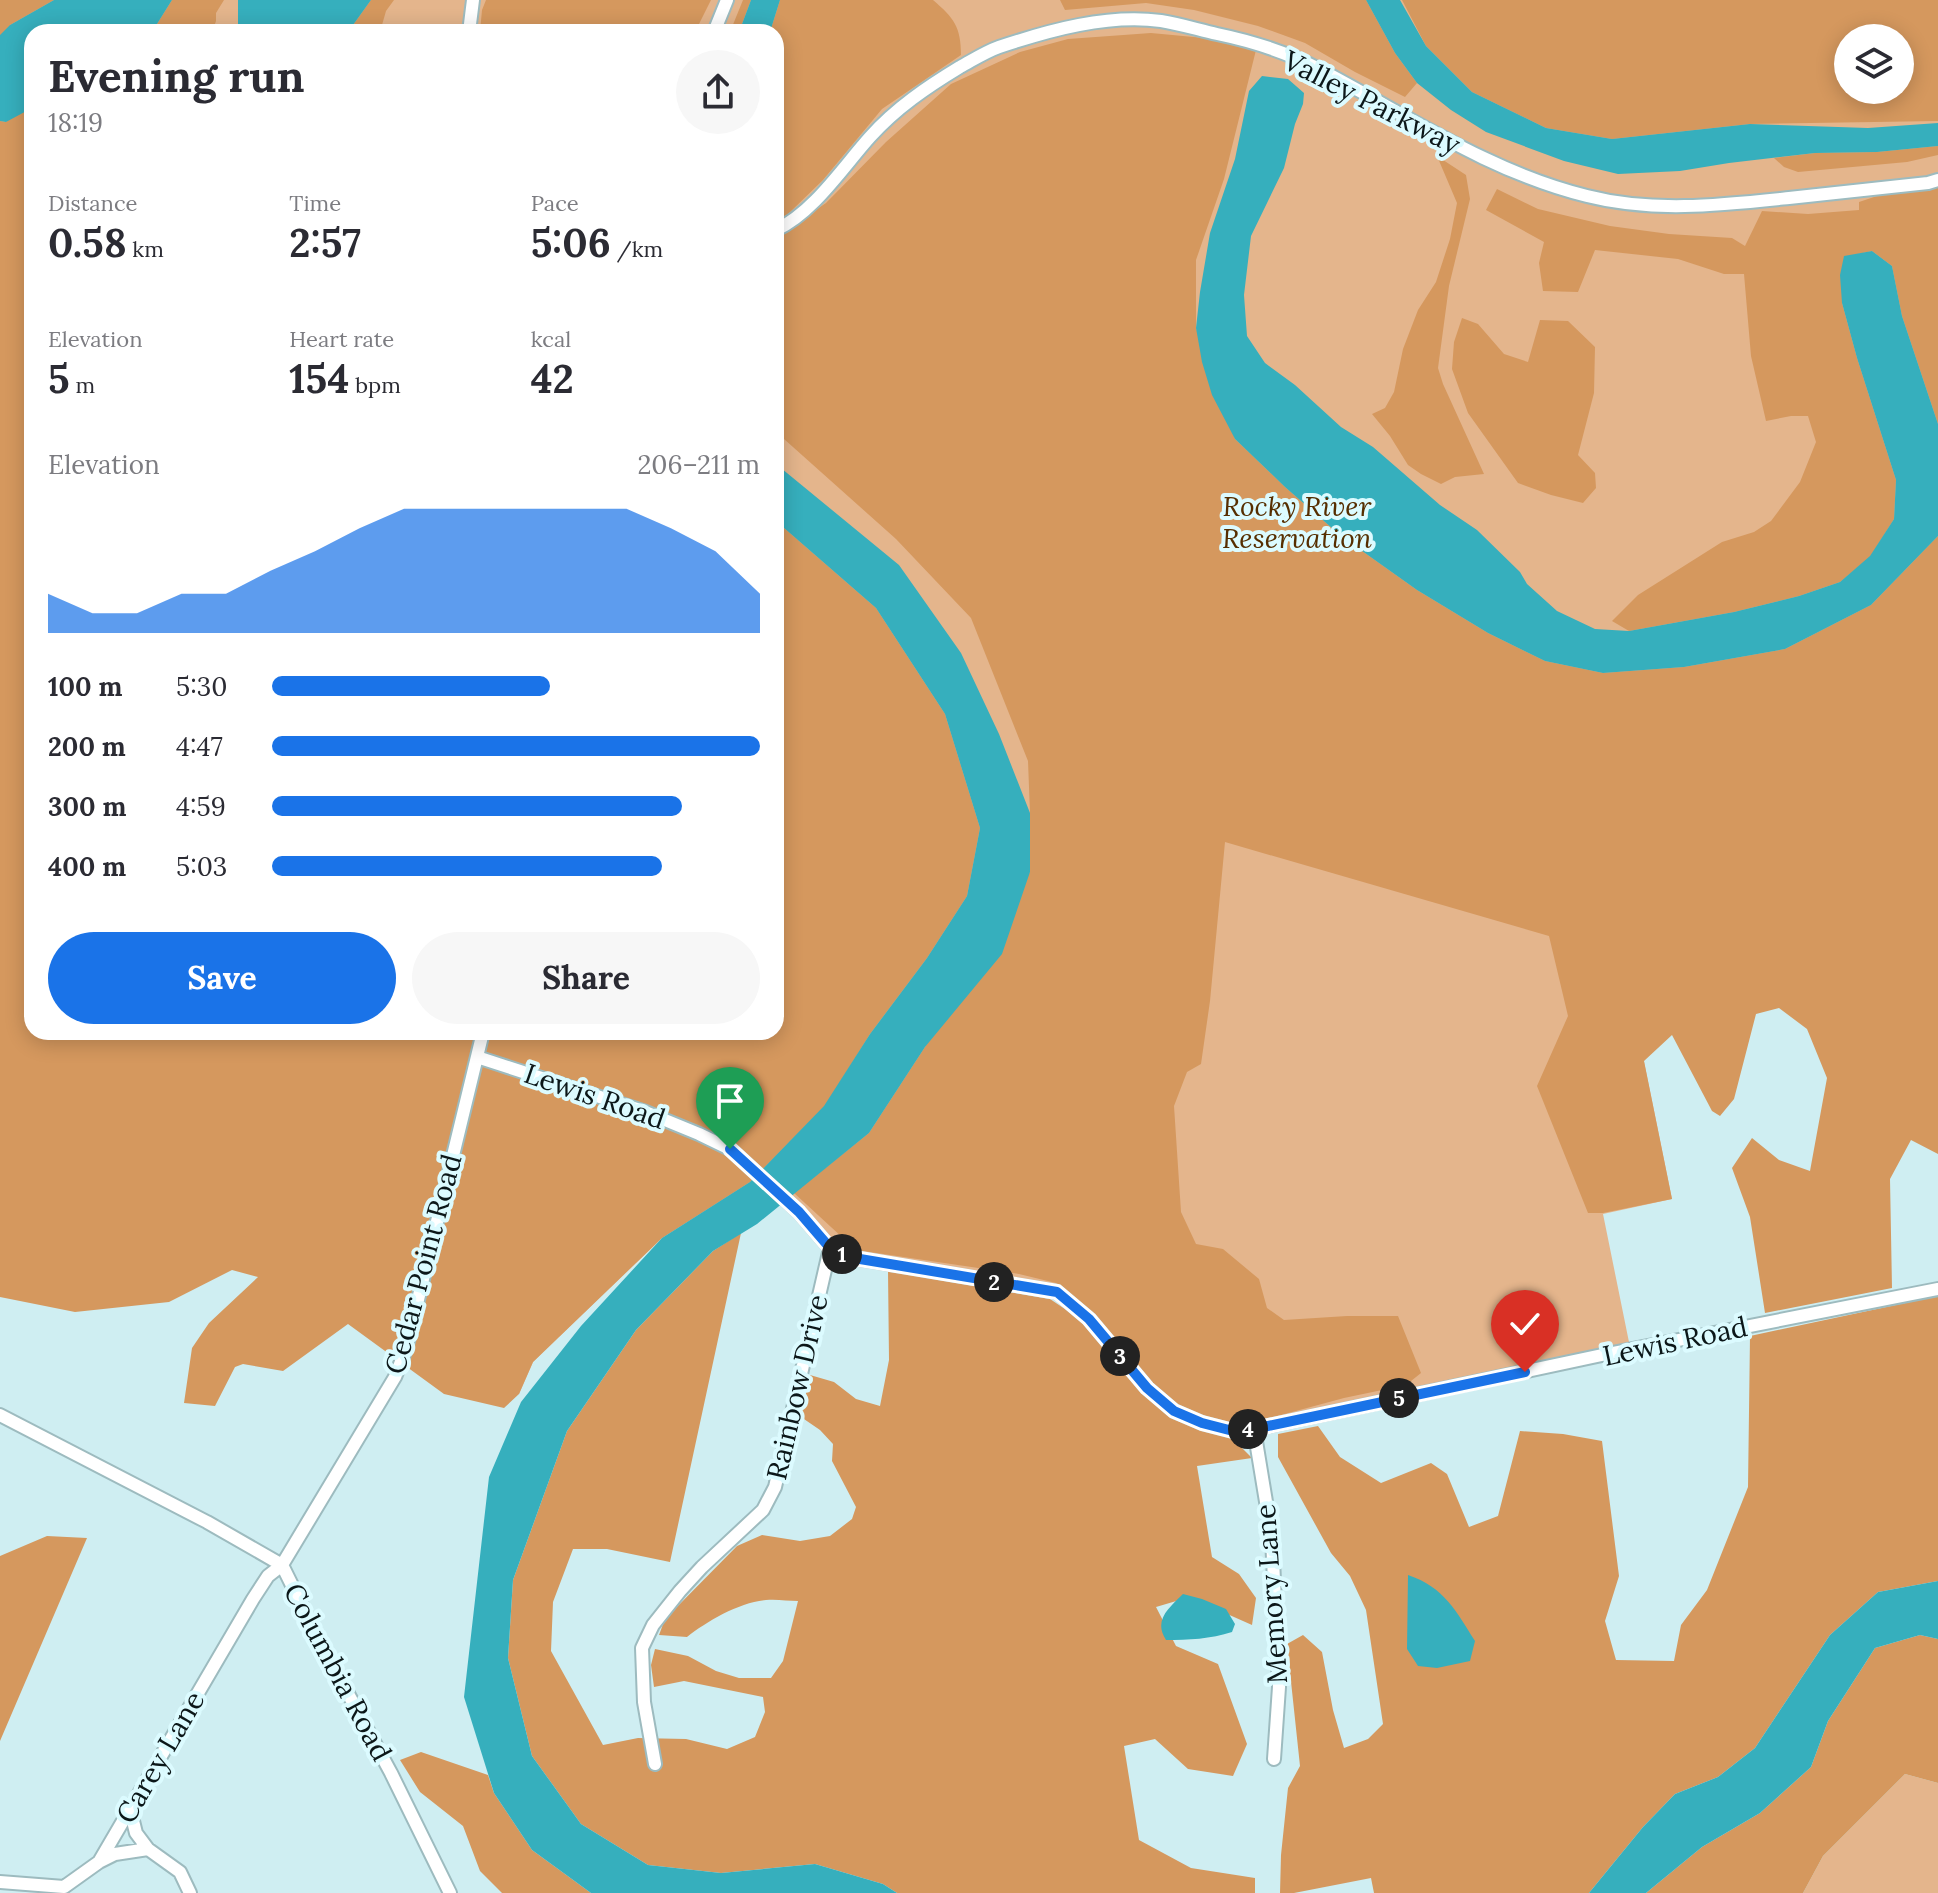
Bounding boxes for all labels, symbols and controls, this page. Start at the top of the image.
map controls [1834,24,1914,104]
button: layers [1834,24,1914,104]
street label: Valley Parkway [1277,42,1467,162]
text: Evening run [48,48,305,104]
button: share [676,50,760,134]
text: 18:19 [48,106,103,139]
text: Distance [48,189,138,217]
text: Time [289,189,341,217]
text: Pace [531,189,579,217]
text: 0.58 [48,217,127,268]
text: 2:57 [289,217,361,268]
text: 5:06 [531,217,611,268]
text: km [127,235,164,263]
text: /km [611,235,663,263]
text: Elevation [48,325,143,353]
text: Heart rate [289,325,394,353]
text: kcal [531,325,571,353]
text: 5 [48,353,70,404]
text: 154 [289,353,350,404]
text: 42 [531,353,574,404]
text: m [70,371,95,399]
text: bpm [350,371,401,399]
text: Elevation [48,448,160,481]
text: 206–211 m [637,448,760,481]
park label: Rocky River Reservation [1222,488,1372,556]
text: 100 m [48,670,122,703]
text: 5:30 [176,670,227,703]
text: 200 m [48,730,126,763]
text: 4:47 [176,730,223,763]
text: 300 m [48,790,126,823]
text: 4:59 [176,790,226,823]
text: 400 m [48,850,126,883]
text: 5:03 [176,850,227,883]
button: Save [48,932,396,1024]
button: Share [412,932,760,1024]
street label: Lewis Road [520,1055,670,1137]
pin [696,1067,764,1149]
icon: arrive [708,1079,752,1123]
street label: Cedar Point Road [376,1150,470,1378]
pin: 1 [822,1234,862,1274]
text: 1 [838,1240,846,1268]
pin: 2 [974,1262,1014,1302]
text: 2 [988,1268,1000,1296]
pin [1491,1290,1559,1372]
street label: Rainbow Drive [758,1291,836,1483]
icon: check [1503,1302,1547,1346]
street label: Lewis Road [1599,1308,1751,1374]
pin: 3 [1100,1336,1140,1376]
text: 3 [1114,1342,1126,1370]
pin: 5 [1379,1378,1419,1418]
text: 5 [1393,1384,1405,1412]
pin: 4 [1228,1409,1268,1449]
text: 4 [1242,1415,1254,1443]
street label: Memory Lane [1247,1503,1295,1685]
street label: Columbia Road [276,1577,400,1767]
street label: Carey Lane [108,1685,212,1829]

